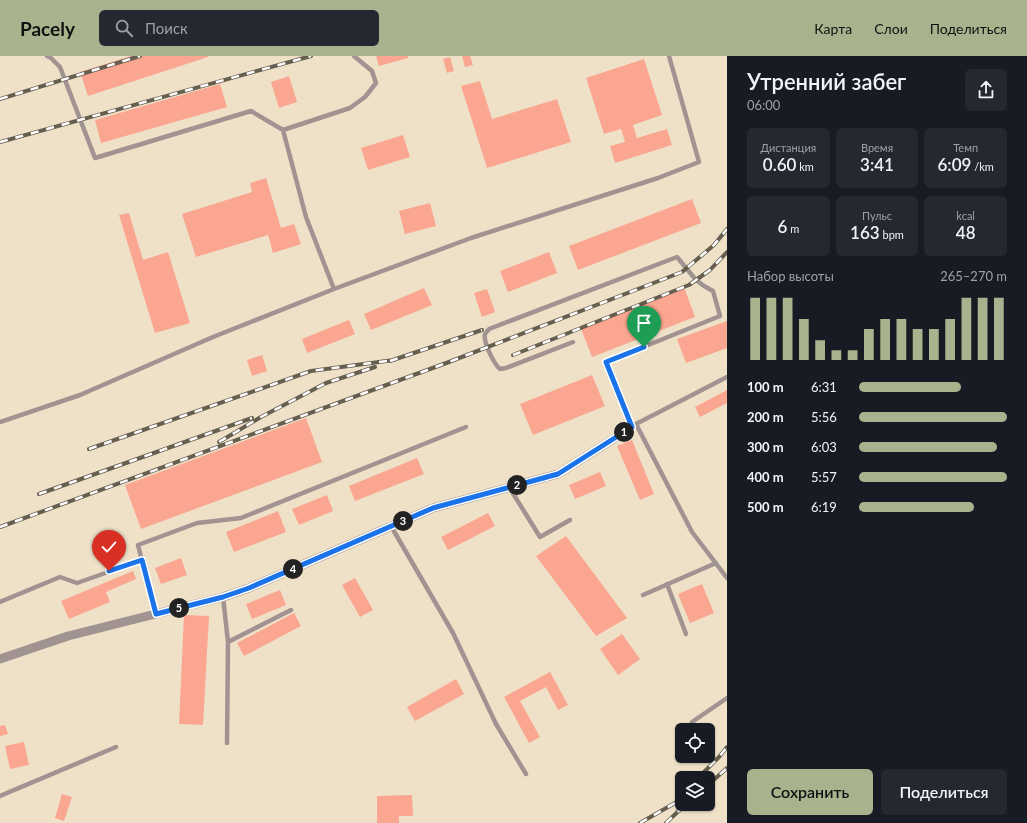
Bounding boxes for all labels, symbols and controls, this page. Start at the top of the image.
search box [99,10,379,46]
text: Pacely [20,17,75,40]
icon: search [113,17,135,39]
text: Поиск [145,19,188,37]
text: Карта [814,20,852,37]
text: Слои [874,20,908,37]
text: Поделиться [930,20,1007,37]
text: Утренний забег [747,68,906,95]
button: share [965,69,1007,111]
text: 06:00 [747,97,780,113]
text: Дистанция [760,141,816,154]
text: Время [861,141,893,154]
text: Темп [953,141,978,154]
text: 0.60 [763,154,796,175]
text: 3:41 [860,154,894,175]
text: 6:09 [937,154,971,175]
text: km [796,160,814,173]
text: /km [971,160,994,173]
text: Пульс [862,209,892,222]
text: kcal [956,209,975,222]
text: 6 [777,216,787,237]
text: m [787,222,799,235]
text: 163 [850,222,880,243]
text: 48 [956,222,976,243]
text: bpm [880,228,904,241]
text: Набор высоты [747,268,834,284]
text: 265–270 m [940,268,1007,284]
pin [627,306,661,347]
icon: arrive [633,312,655,334]
text: 100 m [747,379,784,395]
text: 6:31 [811,379,837,395]
text: 200 m [747,409,784,425]
text: 5:56 [811,409,837,425]
pin: 1 [614,422,634,442]
text: 1 [621,425,627,438]
text: 300 m [747,439,784,455]
text: 6:03 [811,439,837,455]
text: 400 m [747,469,784,485]
text: 5:57 [811,469,837,485]
pin: 2 [507,475,527,495]
text: 2 [514,478,520,491]
text: 500 m [747,499,784,515]
text: 6:19 [811,499,837,515]
pin: 3 [393,511,413,531]
text: 3 [400,514,406,527]
pin [92,530,126,571]
icon: check [98,536,120,558]
pin: 4 [283,559,303,579]
text: 4 [290,562,296,575]
pin: 5 [169,598,189,618]
text: 5 [176,601,182,614]
map controls [675,723,715,811]
button: locate [675,723,715,763]
button: Сохранить [747,769,873,815]
button: Поделиться [881,769,1007,815]
button: layers [675,771,715,811]

